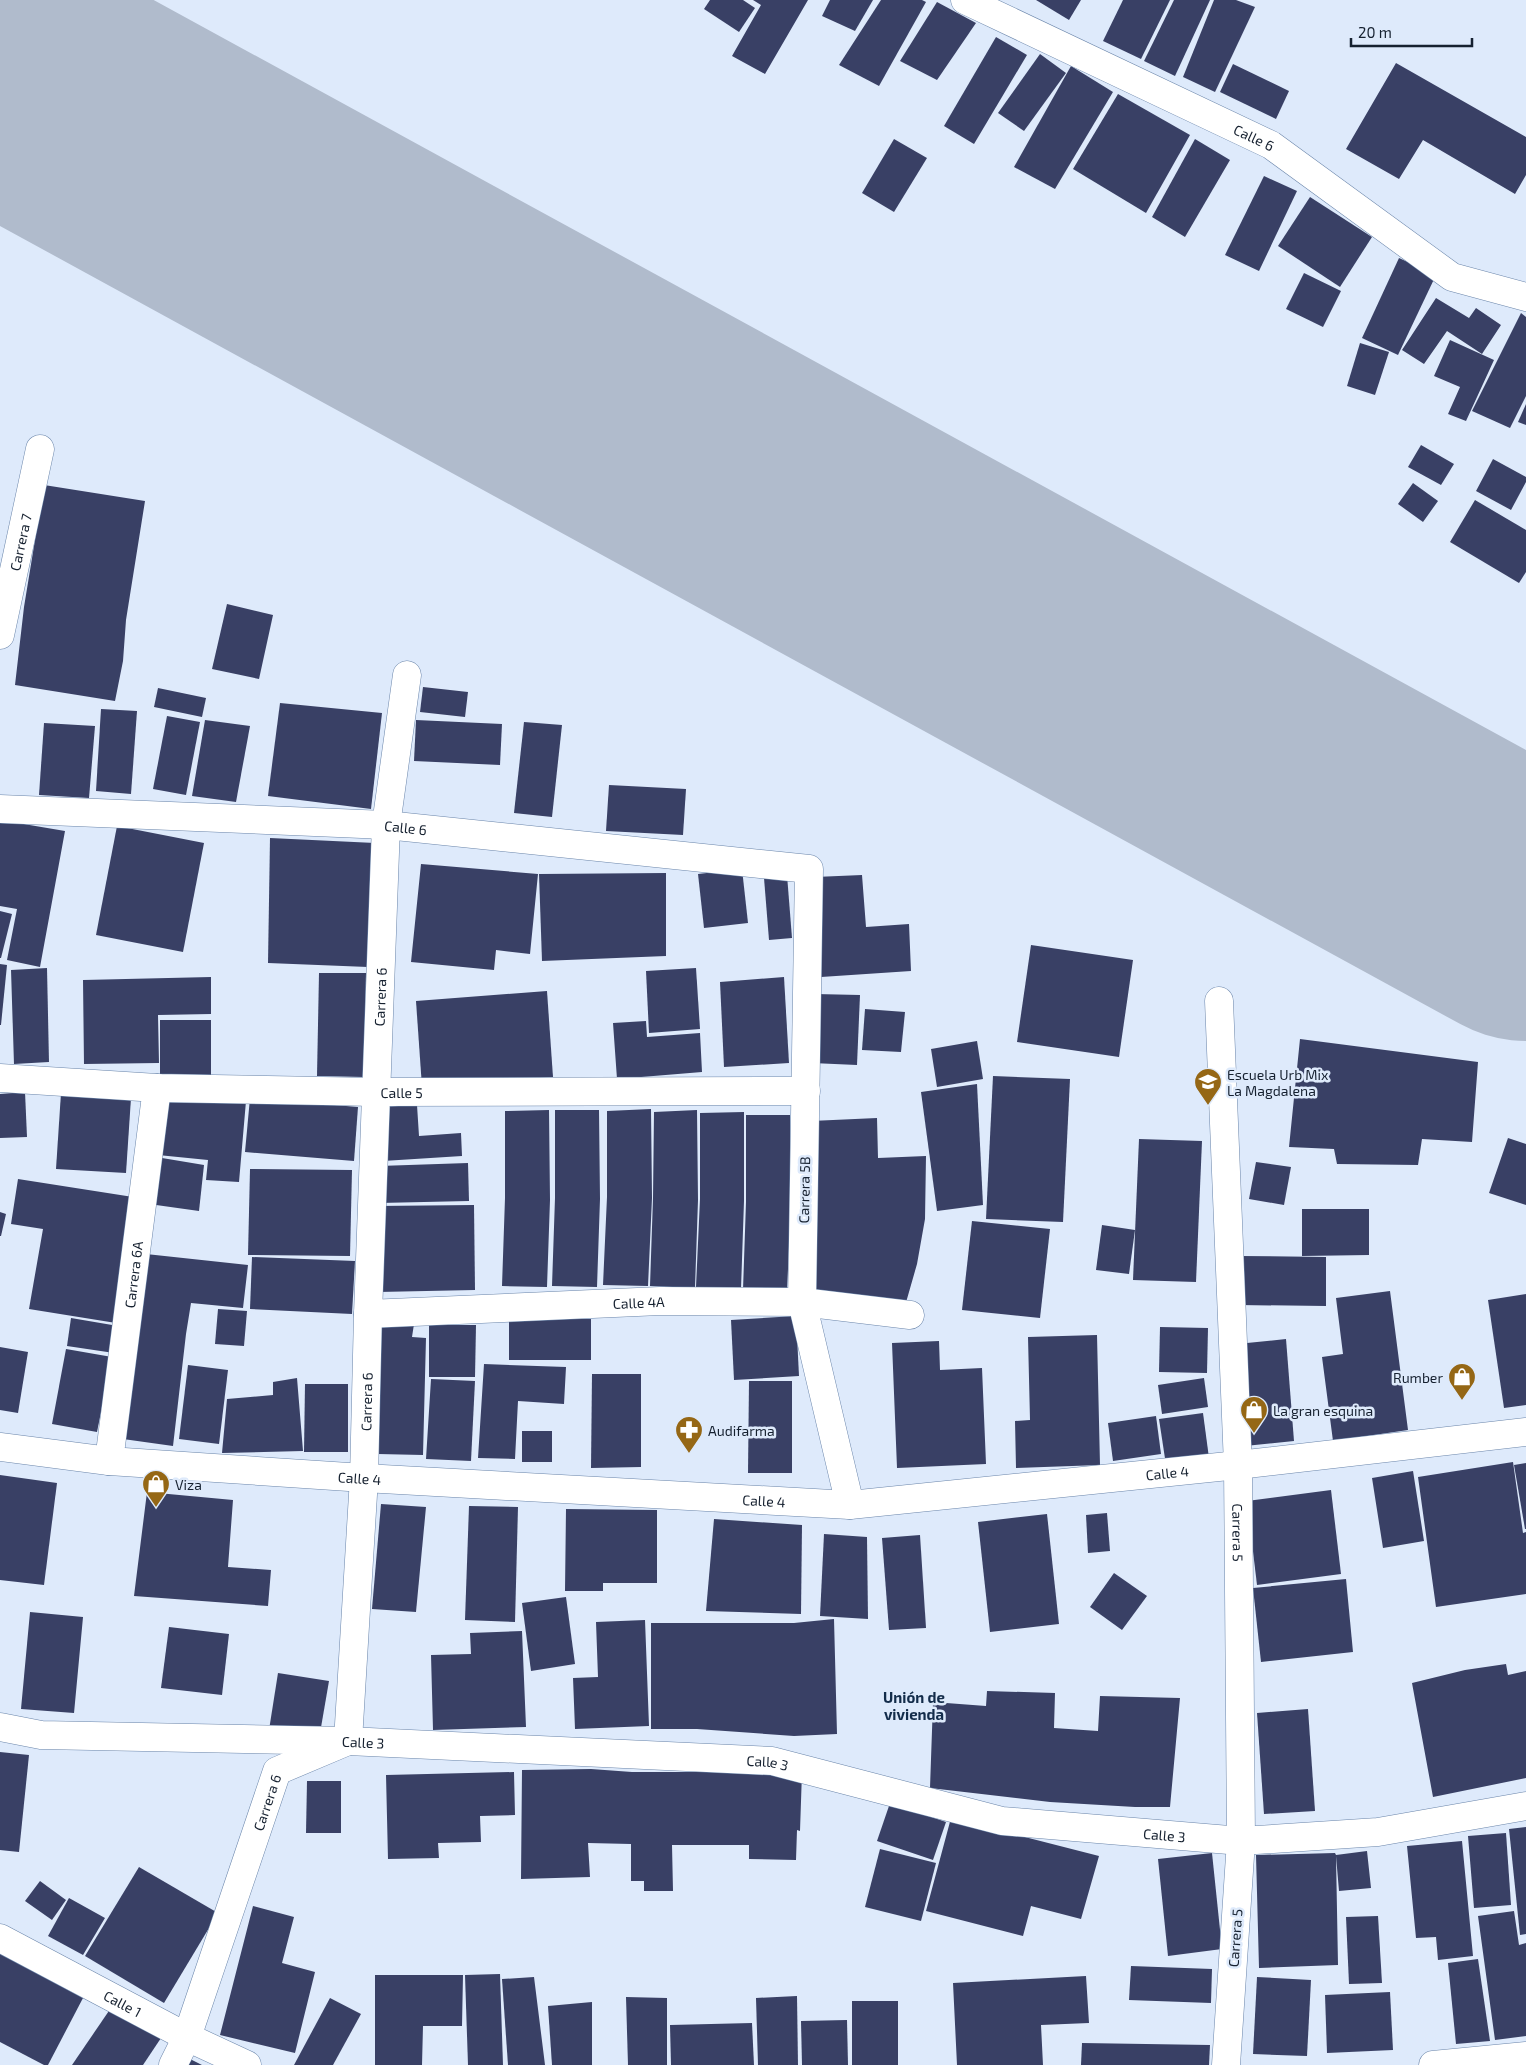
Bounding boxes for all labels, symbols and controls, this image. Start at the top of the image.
scale bar [1351,15,1472,47]
text: 20 m [1358,23,1392,41]
street label: Calle 6 [1231,120,1277,154]
street label: Carrera 7 [6,512,34,572]
street label: Calle 6 [383,816,428,838]
street label: Carrera 6 [370,967,389,1027]
place label: Escuela Urb Mix La Magdalena [1227,1066,1329,1099]
school or university icon: Escuela Urb Mix La Magdalena [1193,1067,1223,1106]
street label: Calle 5 [381,1083,423,1100]
street label: Carrera 5B [795,1156,813,1224]
street label: Carrera 6A [120,1240,146,1309]
street label: Calle 4A [612,1292,665,1312]
shop icon: Rumber [1447,1362,1477,1401]
place label: Rumber [1393,1369,1443,1386]
street label: Carrera 6 [357,1372,375,1431]
shop icon: La gran esquina [1239,1395,1269,1434]
place label: La gran esquina [1273,1402,1373,1419]
pharmacy icon: Audifarma [674,1415,704,1454]
place label: Audifarma [708,1422,775,1439]
street label: Calle 4 [1145,1462,1190,1483]
street label: Calle 4 [337,1468,382,1487]
shop icon: Viza [141,1469,171,1508]
place label: Viza [175,1476,202,1493]
street label: Calle 4 [742,1491,786,1510]
street label: Carrera 5 [1230,1503,1247,1562]
district label: Unión de vivienda [883,1688,945,1723]
street label: Calle 3 [342,1732,385,1751]
street label: Calle 3 [746,1751,791,1773]
street label: Carrera 6 [249,1772,284,1833]
street label: Calle 3 [1143,1824,1186,1845]
street label: Carrera 5 [1224,1908,1246,1968]
street label: Calle 1 [101,1986,145,2020]

